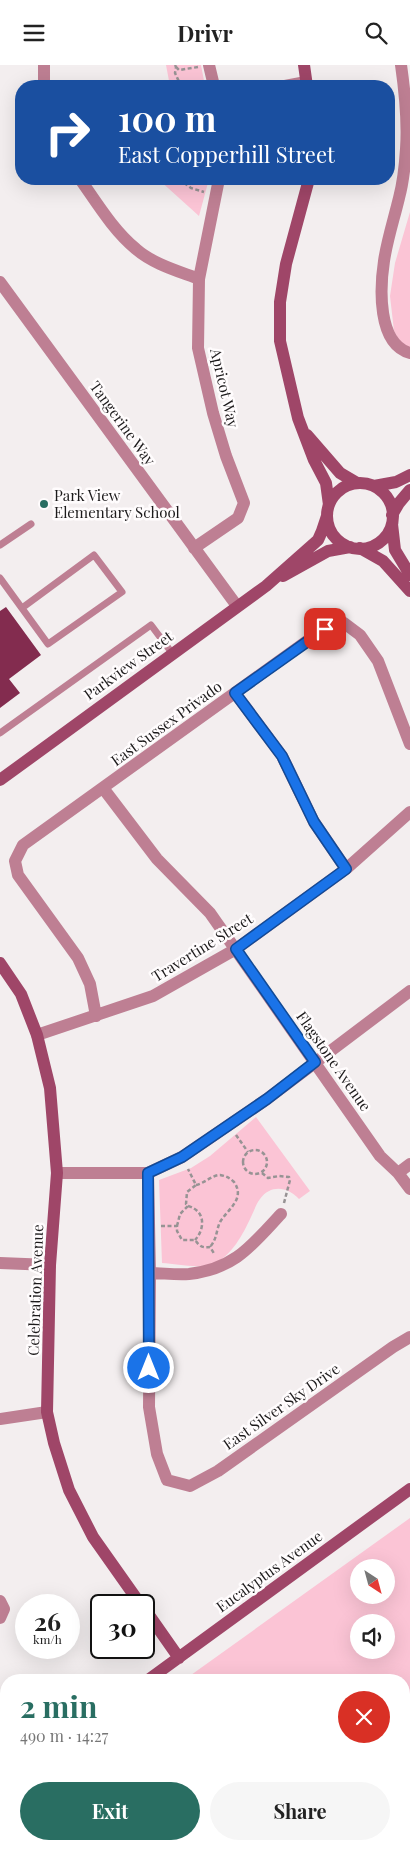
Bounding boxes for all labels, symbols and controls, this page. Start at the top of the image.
text: Drivr [177,18,233,48]
icon: menu [20,19,48,47]
icon: search [362,19,390,47]
text: 100 m [118,94,216,141]
icon: right [35,100,100,165]
text: East Copperhill Street [118,139,335,169]
street label: Apricot Way [206,345,244,430]
street label: Tangerine Way [86,377,161,469]
place label: Park View Elementary School [54,485,180,522]
marker: Park View Elementary School [38,498,50,510]
pin [304,608,346,650]
icon: arrive [311,615,339,643]
street label: Parkview Street [80,626,177,704]
street label: East Sussex Privado [106,676,226,770]
street label: Travertine Street [148,908,257,986]
street label: Flagstone Avenue [292,1007,376,1115]
street label: Celebration Avenue [23,1224,47,1356]
position arrow [122,1341,174,1393]
street label: East Silver Sky Drive [219,1358,343,1454]
street label: Eucalyptus Avenue [212,1526,326,1616]
north arrow [350,1559,395,1604]
map controls [350,1559,395,1659]
speed limit sign: 30 [90,1594,155,1659]
text: 26 [34,1604,61,1637]
button: sound [350,1614,395,1659]
text: km/h [33,1631,62,1647]
text: 2 min [20,1686,97,1726]
button: close [338,1691,390,1743]
text: 490 m · 14:27 [20,1725,108,1746]
button: Exit [20,1782,200,1840]
button: Share [210,1782,390,1840]

